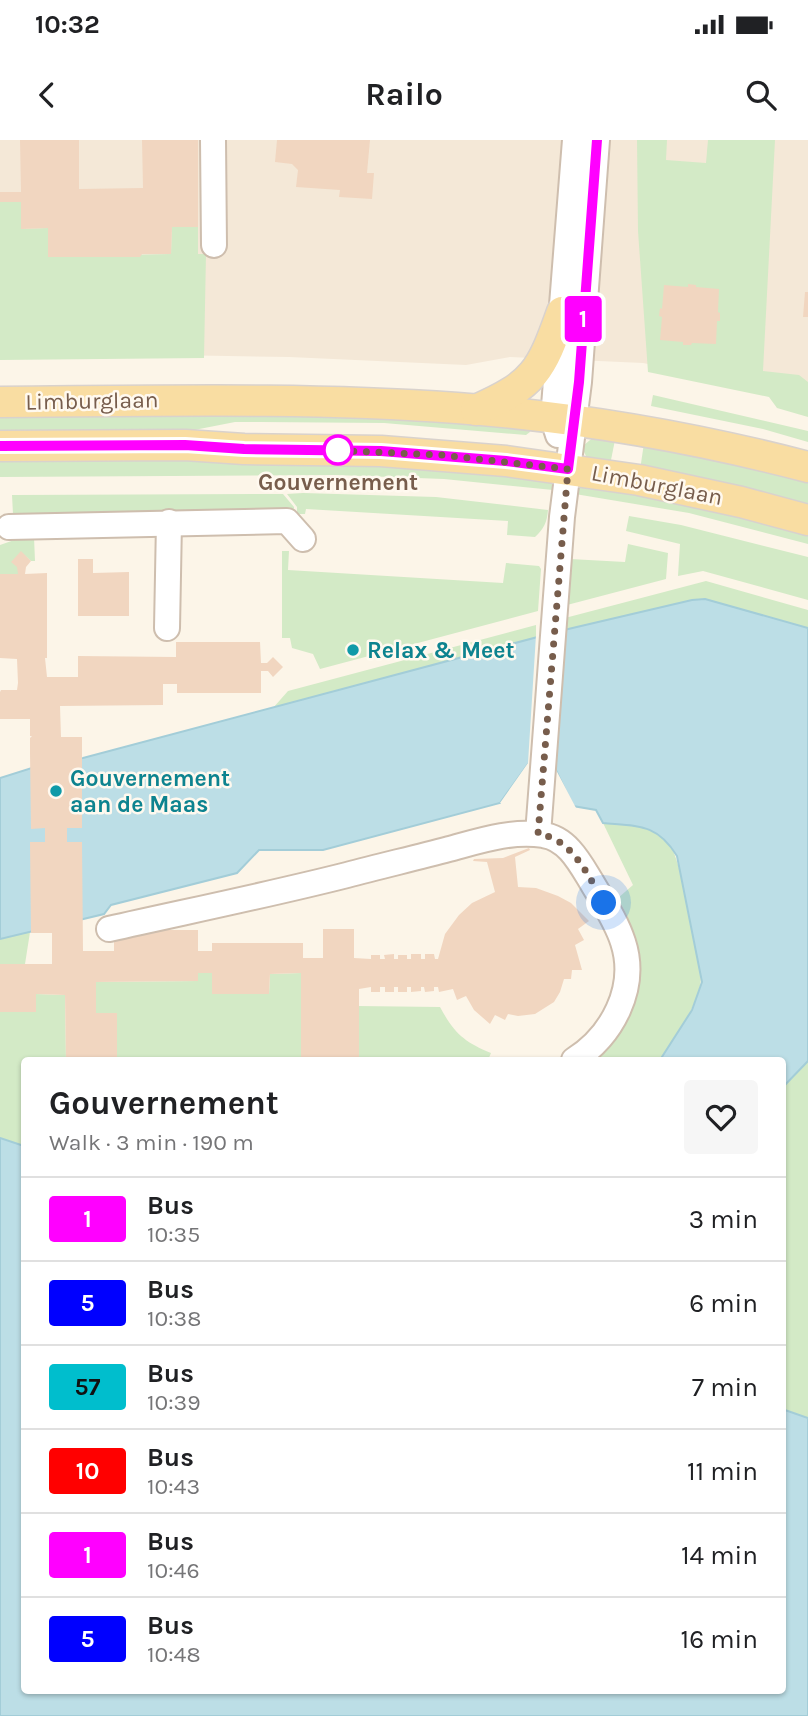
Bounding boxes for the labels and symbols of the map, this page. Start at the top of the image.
line badge: 1 [560,296,606,342]
street label: Limburglaan [25,386,159,416]
marker: Gouvernement [323,435,353,465]
street label: Limburglaan [589,459,725,511]
place label: Gouvernement [258,469,418,496]
place label: Relax & Meet [367,637,515,664]
marker: Relax & Meet [345,642,361,658]
place label: Gouvernement aan de Maas [70,765,230,818]
marker: Gouvernement aan de Maas [48,783,64,799]
your location [586,885,621,920]

